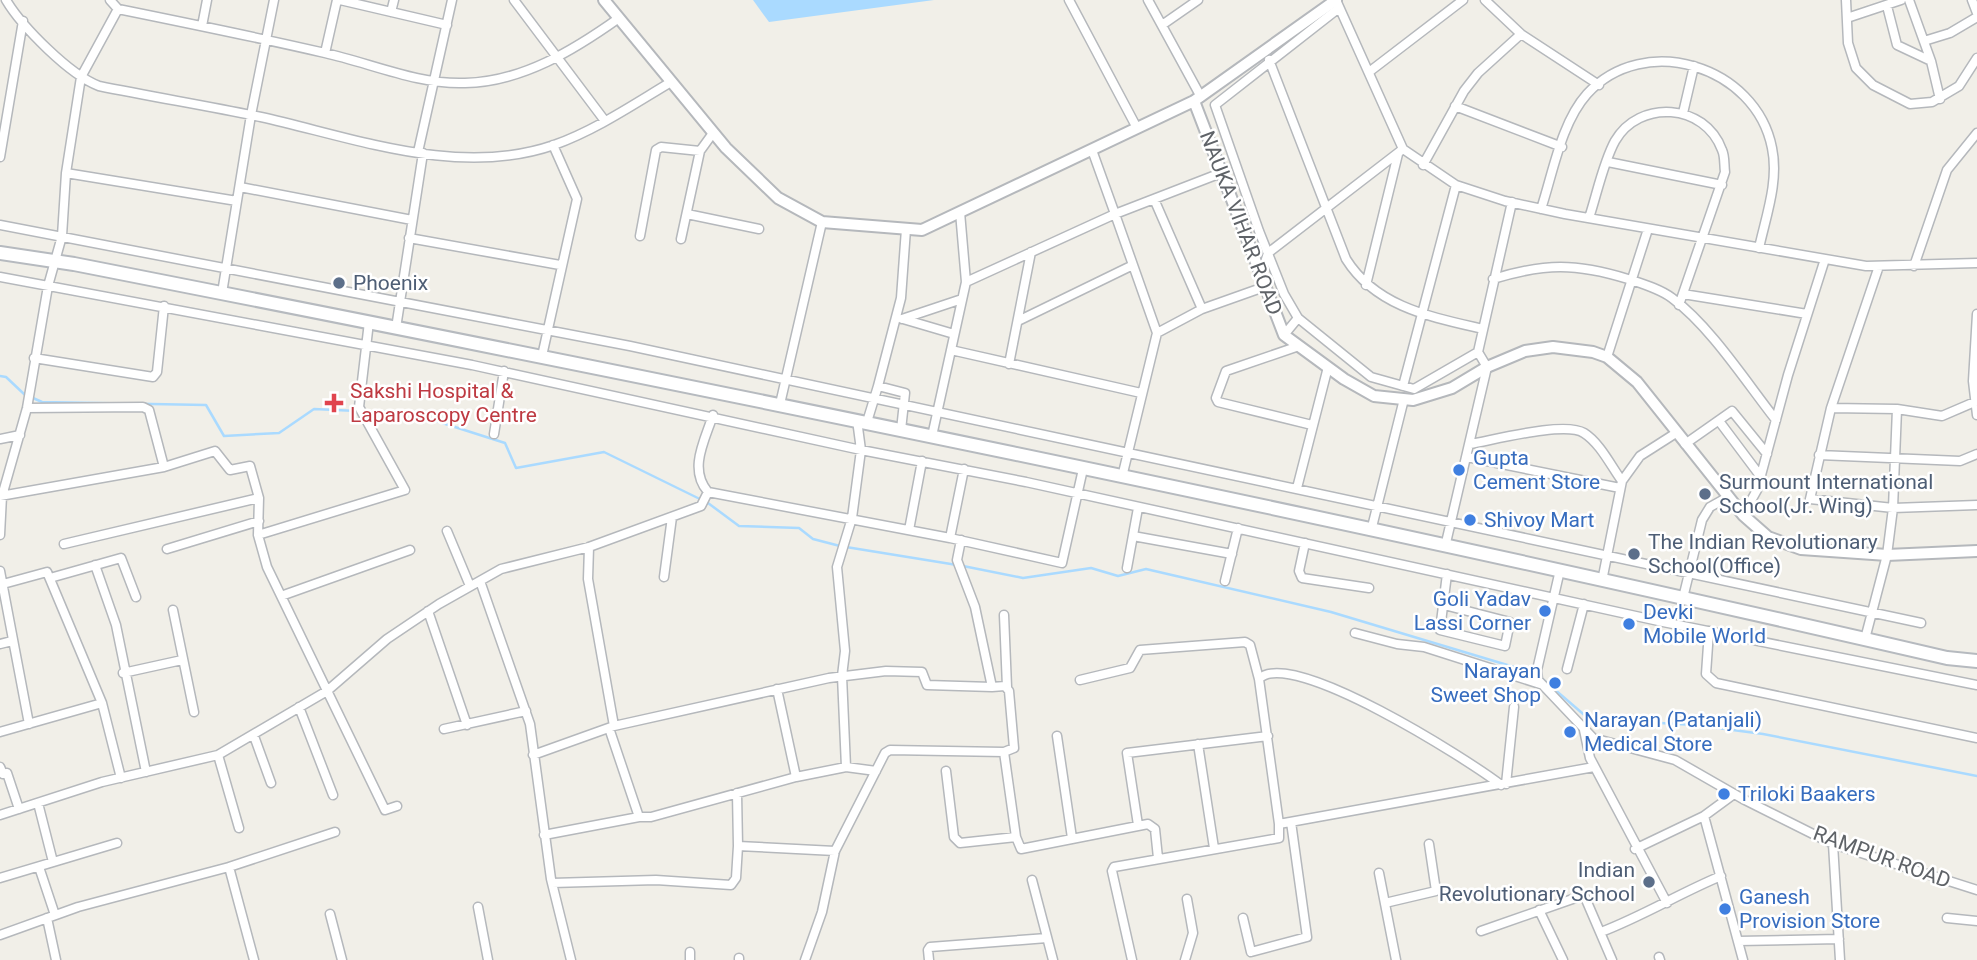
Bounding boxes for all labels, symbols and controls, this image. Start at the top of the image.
street label: NAUKA VIHAR ROAD [1195,128,1287,318]
place label: Phoenix [353,271,428,295]
marker: Phoenix [331,275,347,291]
place label: Sakshi Hospital & Laparoscopy Centre [350,379,537,427]
marker: Sakshi Hospital & Laparoscopy Centre [324,393,344,413]
place label: Gupta Cement Store [1473,446,1600,494]
marker: Gupta Cement Store [1451,462,1467,478]
place label: Surmount International School(Jr. Wing) [1719,470,1933,518]
marker: Surmount International School(Jr. Wing) [1697,486,1713,502]
place label: Shivoy Mart [1484,508,1595,532]
marker: Shivoy Mart [1462,512,1478,528]
place label: The Indian Revolutionary School(Office) [1648,530,1878,578]
marker: The Indian Revolutionary School(Office) [1626,546,1642,562]
place label: Goli Yadav Lassi Corner [1414,587,1531,635]
place label: Devki Mobile World [1643,600,1766,648]
marker: Goli Yadav Lassi Corner [1537,603,1553,619]
marker: Devki Mobile World [1621,616,1637,632]
place label: Narayan Sweet Shop [1431,659,1541,707]
marker: Narayan Sweet Shop [1547,675,1563,691]
place label: Narayan (Patanjali) Medical Store [1584,708,1762,756]
marker: Narayan (Patanjali) Medical Store [1562,724,1578,740]
place label: Triloki Baakers [1738,782,1875,806]
marker: Triloki Baakers [1716,786,1732,802]
street label: RAMPUR ROAD [1810,821,1954,893]
place label: Indian Revolutionary School [1439,858,1635,906]
marker: Indian Revolutionary School [1641,874,1657,890]
place label: Ganesh Provision Store [1739,885,1880,933]
marker: Ganesh Provision Store [1717,901,1733,917]

